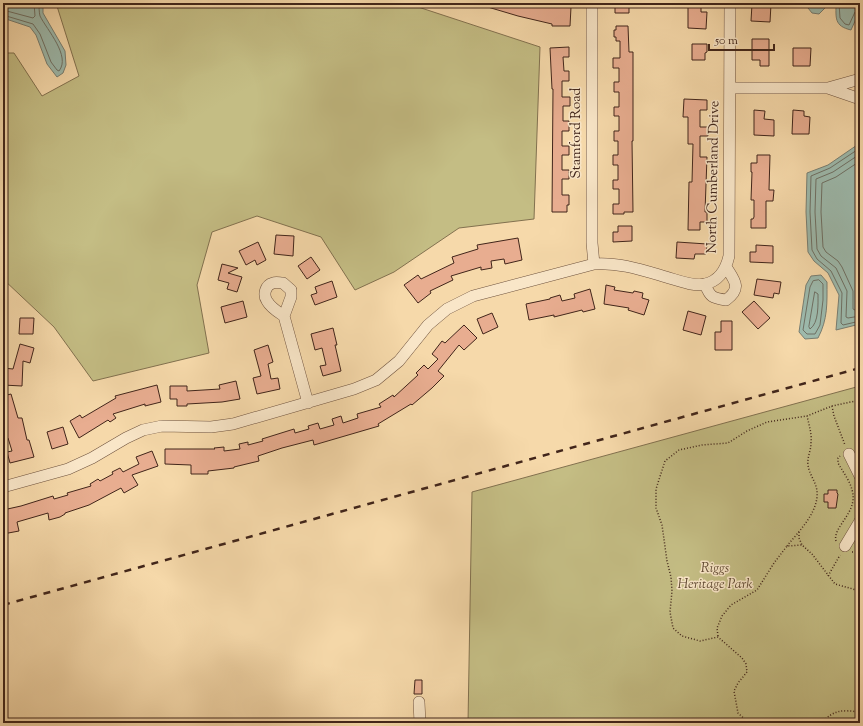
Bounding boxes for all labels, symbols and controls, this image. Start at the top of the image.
scale bar [709,26,774,52]
text: 50 m [714,32,738,50]
street label: Stamford Road [567,87,587,179]
street label: North Cumberland Drive [703,100,725,254]
park label: Riggs Heritage Park [678,559,753,595]

